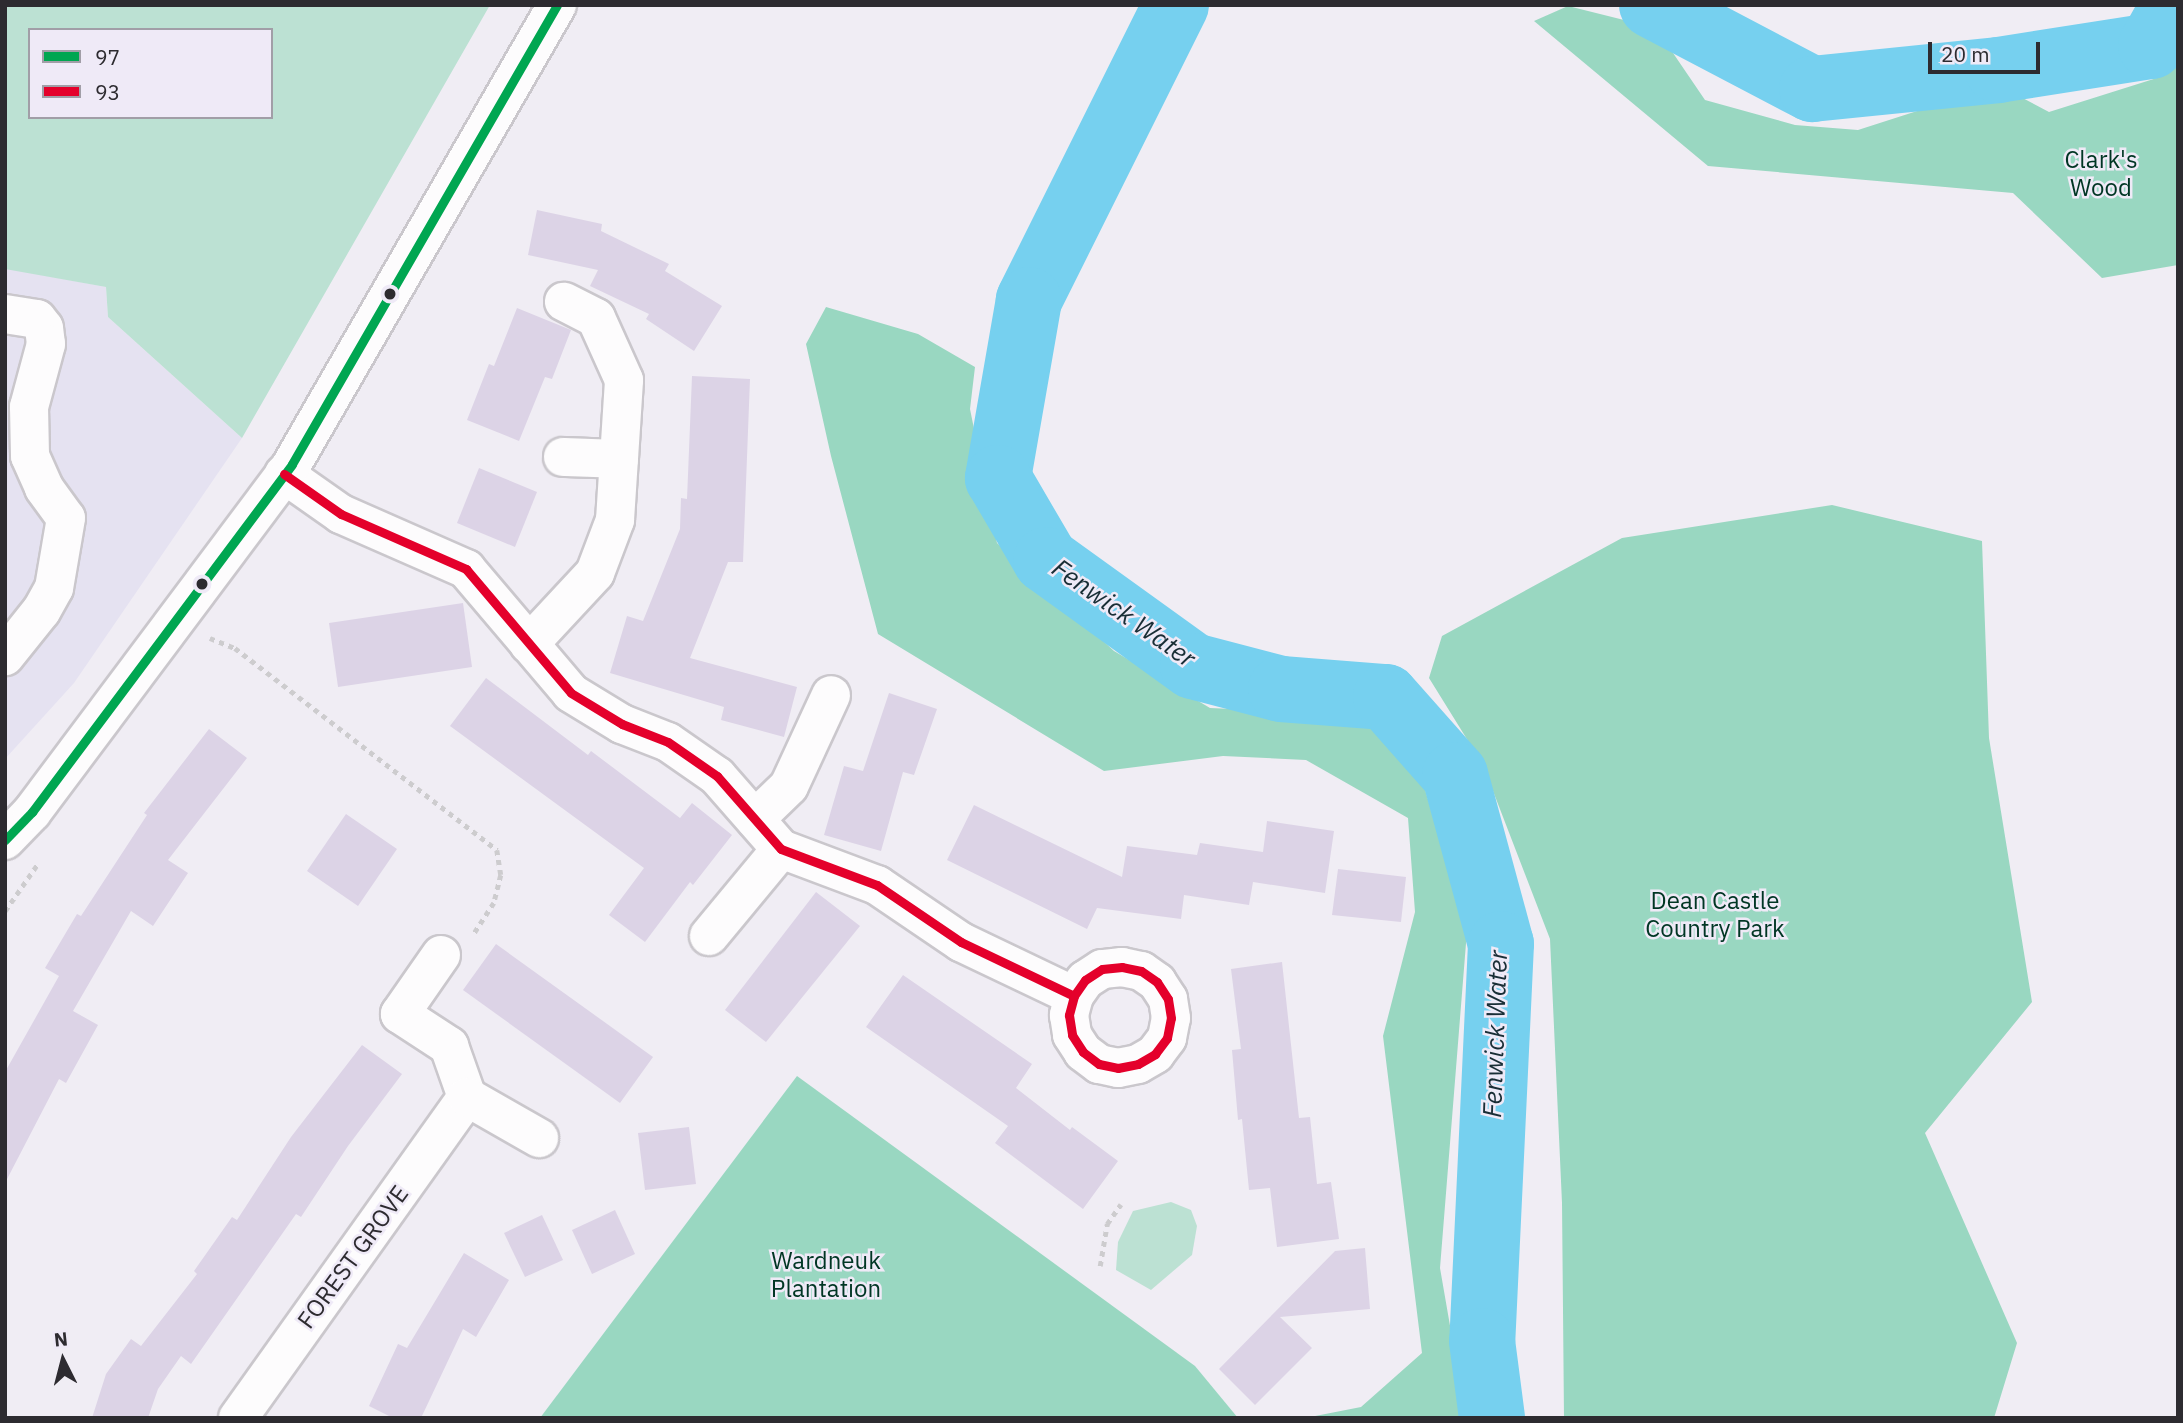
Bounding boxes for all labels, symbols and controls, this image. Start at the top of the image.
legend [28,28,273,119]
scale bar [1931,28,2043,72]
text: 20 m [1941,40,1990,68]
text: 97 [95,43,120,71]
text: 93 [95,78,120,106]
park label: Clark's Wood [2064,146,2138,202]
unlabelled marker [383,287,397,301]
water label: Fenwick Water [1046,552,1202,674]
unlabelled marker [195,577,209,591]
park label: Dean Castle Country Park [1645,887,1785,943]
water label: Fenwick Water [1476,950,1514,1118]
street label: FOREST GROVE [292,1180,414,1334]
park label: Wardneuk Plantation [771,1247,881,1303]
north arrow [28,1325,98,1395]
text: N [53,1326,69,1352]

